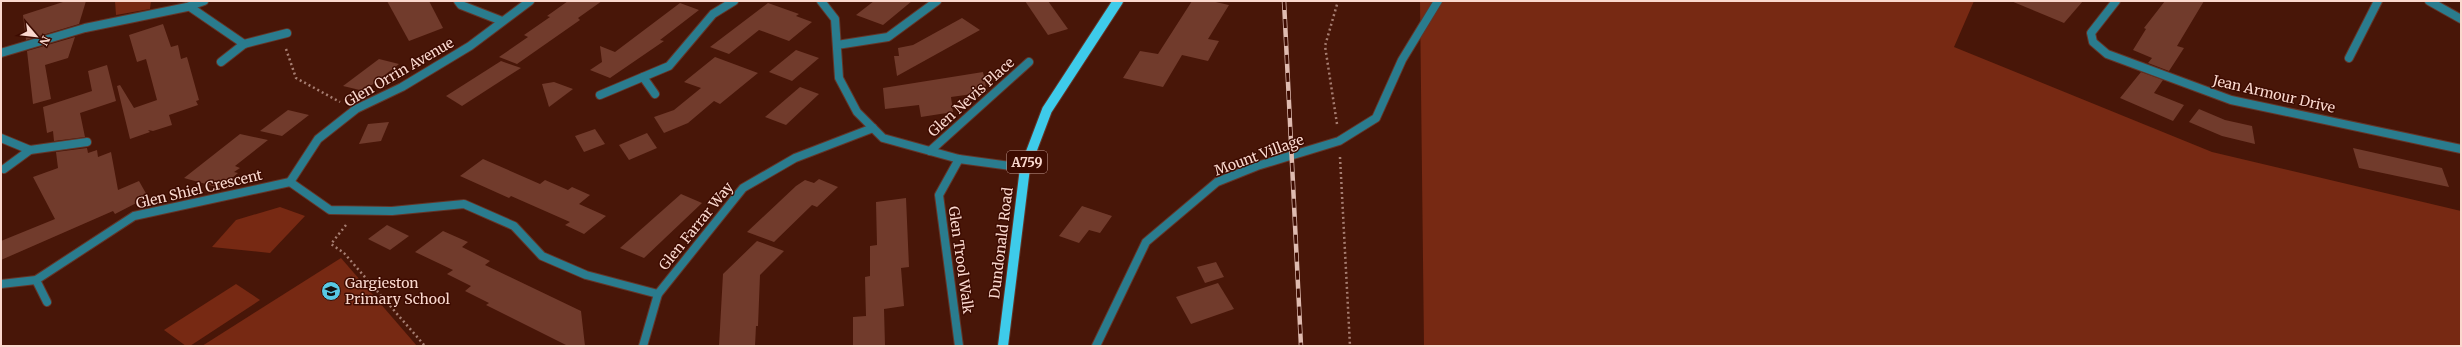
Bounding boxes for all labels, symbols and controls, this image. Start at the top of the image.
north arrow [16,16,56,56]
street label: Glen Orrin Avenue [341,33,457,111]
text: N [36,34,53,48]
street label: Glen Nevis Place [924,53,1018,141]
street label: Jean Armour Drive [2210,71,2337,117]
street label: Mount Village [1212,130,1306,180]
road number: A759 [1007,151,1047,173]
street label: Glen Shiel Crescent [134,166,265,212]
street label: Glen Farrar Way [655,178,738,274]
street label: Dundonald Road [985,186,1017,300]
street label: Glen Trool Walk [945,205,977,315]
place label: Gargieston Primary School [345,274,450,308]
school or university icon: Gargieston Primary School [320,280,342,302]

